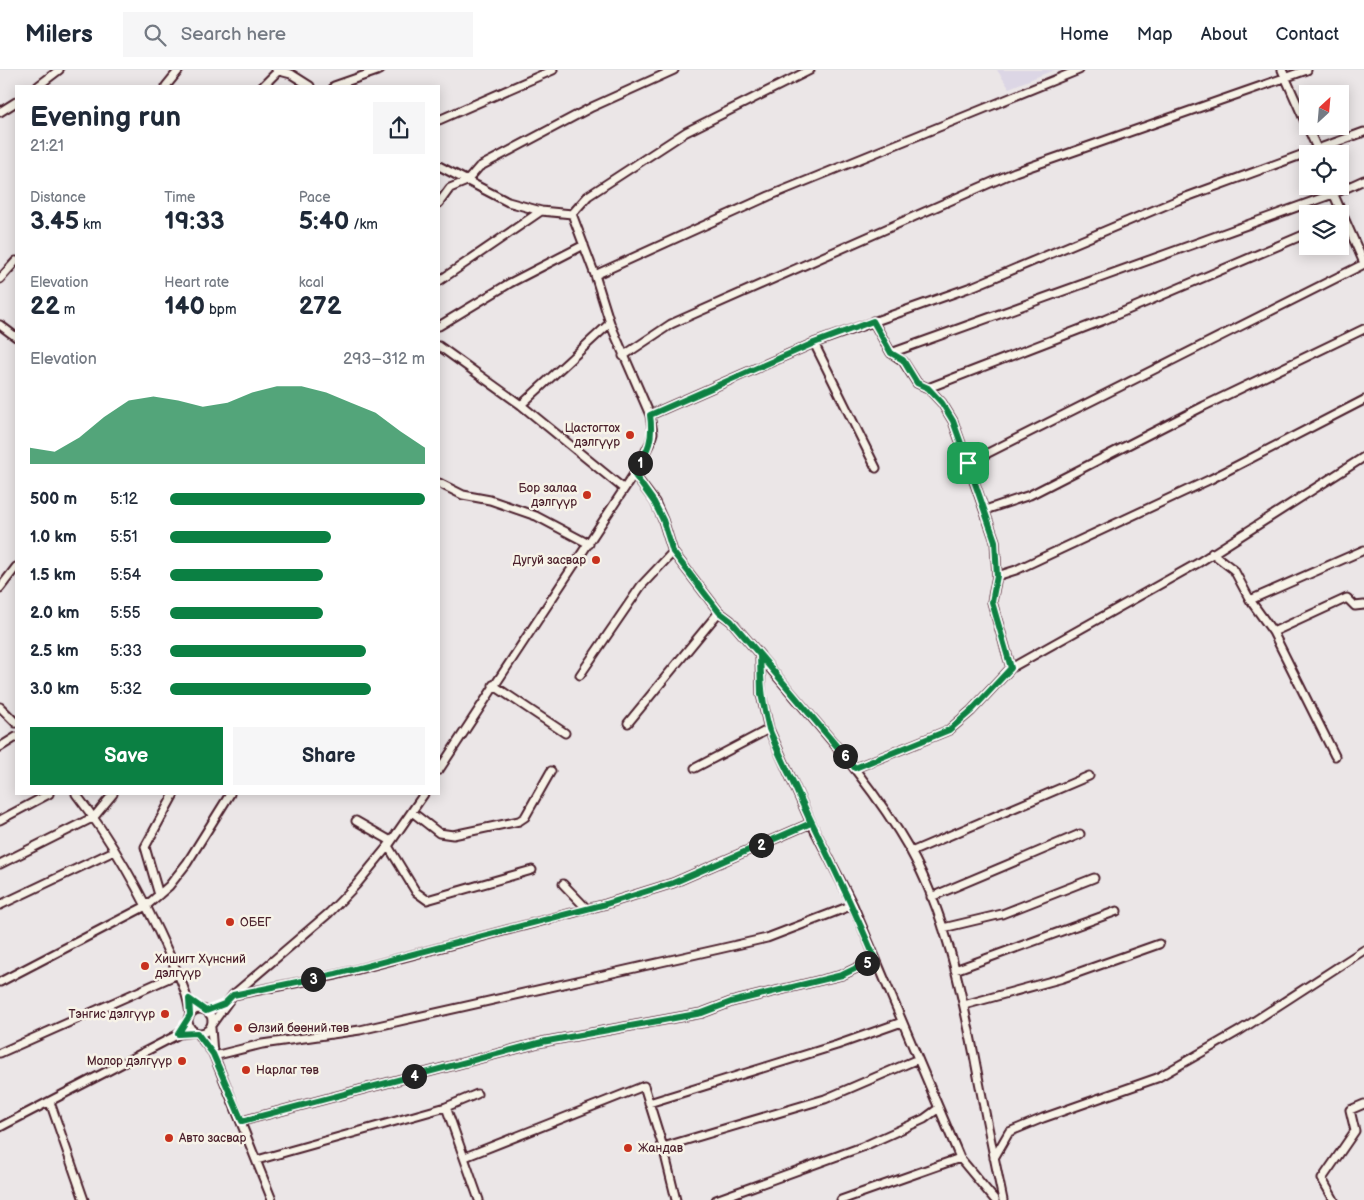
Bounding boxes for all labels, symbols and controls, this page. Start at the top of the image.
search box [123,12,473,57]
text: Milers [25,20,93,49]
icon: search [141,21,169,49]
text: Search here [181,23,286,46]
text: Home [1060,24,1109,45]
text: Map [1137,24,1173,45]
text: About [1201,24,1248,45]
text: Contact [1276,24,1339,45]
north arrow [1299,85,1349,135]
map controls [1299,85,1349,255]
text: Evening run [30,101,181,134]
button: share [373,102,425,154]
text: 21:21 [30,137,64,156]
button: locate [1299,145,1349,195]
text: Distance [30,189,86,206]
text: Time [164,189,195,206]
text: Pace [299,189,331,206]
button: layers [1299,205,1349,255]
text: 3.45 [30,206,79,237]
text: 19:33 [164,206,225,237]
text: 5:40 [299,206,349,237]
text: km [79,216,101,233]
text: /km [349,216,378,233]
text: Elevation [30,274,88,291]
text: Heart rate [164,274,229,291]
text: kcal [299,274,324,291]
text: 22 [30,291,60,322]
text: 140 [164,291,205,322]
text: 272 [299,291,342,322]
text: m [60,301,75,318]
text: bpm [205,301,237,318]
text: Elevation [30,350,97,369]
text: 293–312 m [343,350,425,369]
place label: Цастогтох дэлгүүр [565,421,621,450]
marker: Цастогтох дэлгүүр [624,429,636,441]
pin [947,442,989,484]
icon: arrive [954,449,982,477]
pin: 1 [628,450,652,476]
text: 1 [638,455,643,472]
place label: Бор залаа дэлгүүр [519,481,577,510]
marker: Бор залаа дэлгүүр [581,489,593,501]
text: 500 m [30,490,77,509]
text: 5:12 [110,490,138,509]
text: 1.0 km [30,528,77,547]
text: 5:51 [110,528,138,547]
place label: Дугуй засвар [513,553,586,568]
marker: Дугуй засвар [590,554,602,566]
text: 1.5 km [30,566,76,585]
text: 5:54 [110,566,141,585]
text: 2.0 km [30,604,79,623]
text: 5:55 [110,604,141,623]
text: 2.5 km [30,642,79,661]
text: 5:33 [110,642,142,661]
text: 3.0 km [30,680,79,699]
text: 5:32 [110,680,142,699]
button: Save [30,727,223,785]
button: Share [233,727,425,785]
pin: 6 [832,744,858,768]
text: 6 [841,748,850,765]
pin: 2 [748,832,774,858]
text: 2 [757,837,766,854]
place label: ОБЕГ [240,915,272,930]
marker: ОБЕГ [224,916,236,928]
pin: 5 [854,950,880,976]
place label: Хишигт Хүнсний дэлгүүр [155,952,246,981]
text: 5 [863,955,872,972]
marker: Хишигт Хүнсний дэлгүүр [139,960,151,972]
pin: 3 [300,966,326,992]
text: 3 [309,971,318,988]
place label: Тэнгис дэлгүүр [69,1007,155,1022]
marker: Тэнгис дэлгүүр [159,1008,171,1020]
place label: Өлзий бөөний төв [248,1021,350,1036]
marker: Өлзий бөөний төв [232,1022,244,1034]
place label: Молор дэлгүүр [87,1054,172,1069]
marker: Молор дэлгүүр [176,1055,188,1067]
place label: Нарлаг төв [256,1063,319,1078]
marker: Нарлаг төв [240,1064,252,1076]
pin: 4 [402,1064,426,1088]
text: 4 [410,1068,419,1085]
place label: Авто засвар [178,1131,247,1146]
marker: Авто засвар [163,1132,175,1144]
place label: Жандав [638,1141,684,1156]
marker: Жандав [622,1142,634,1154]

